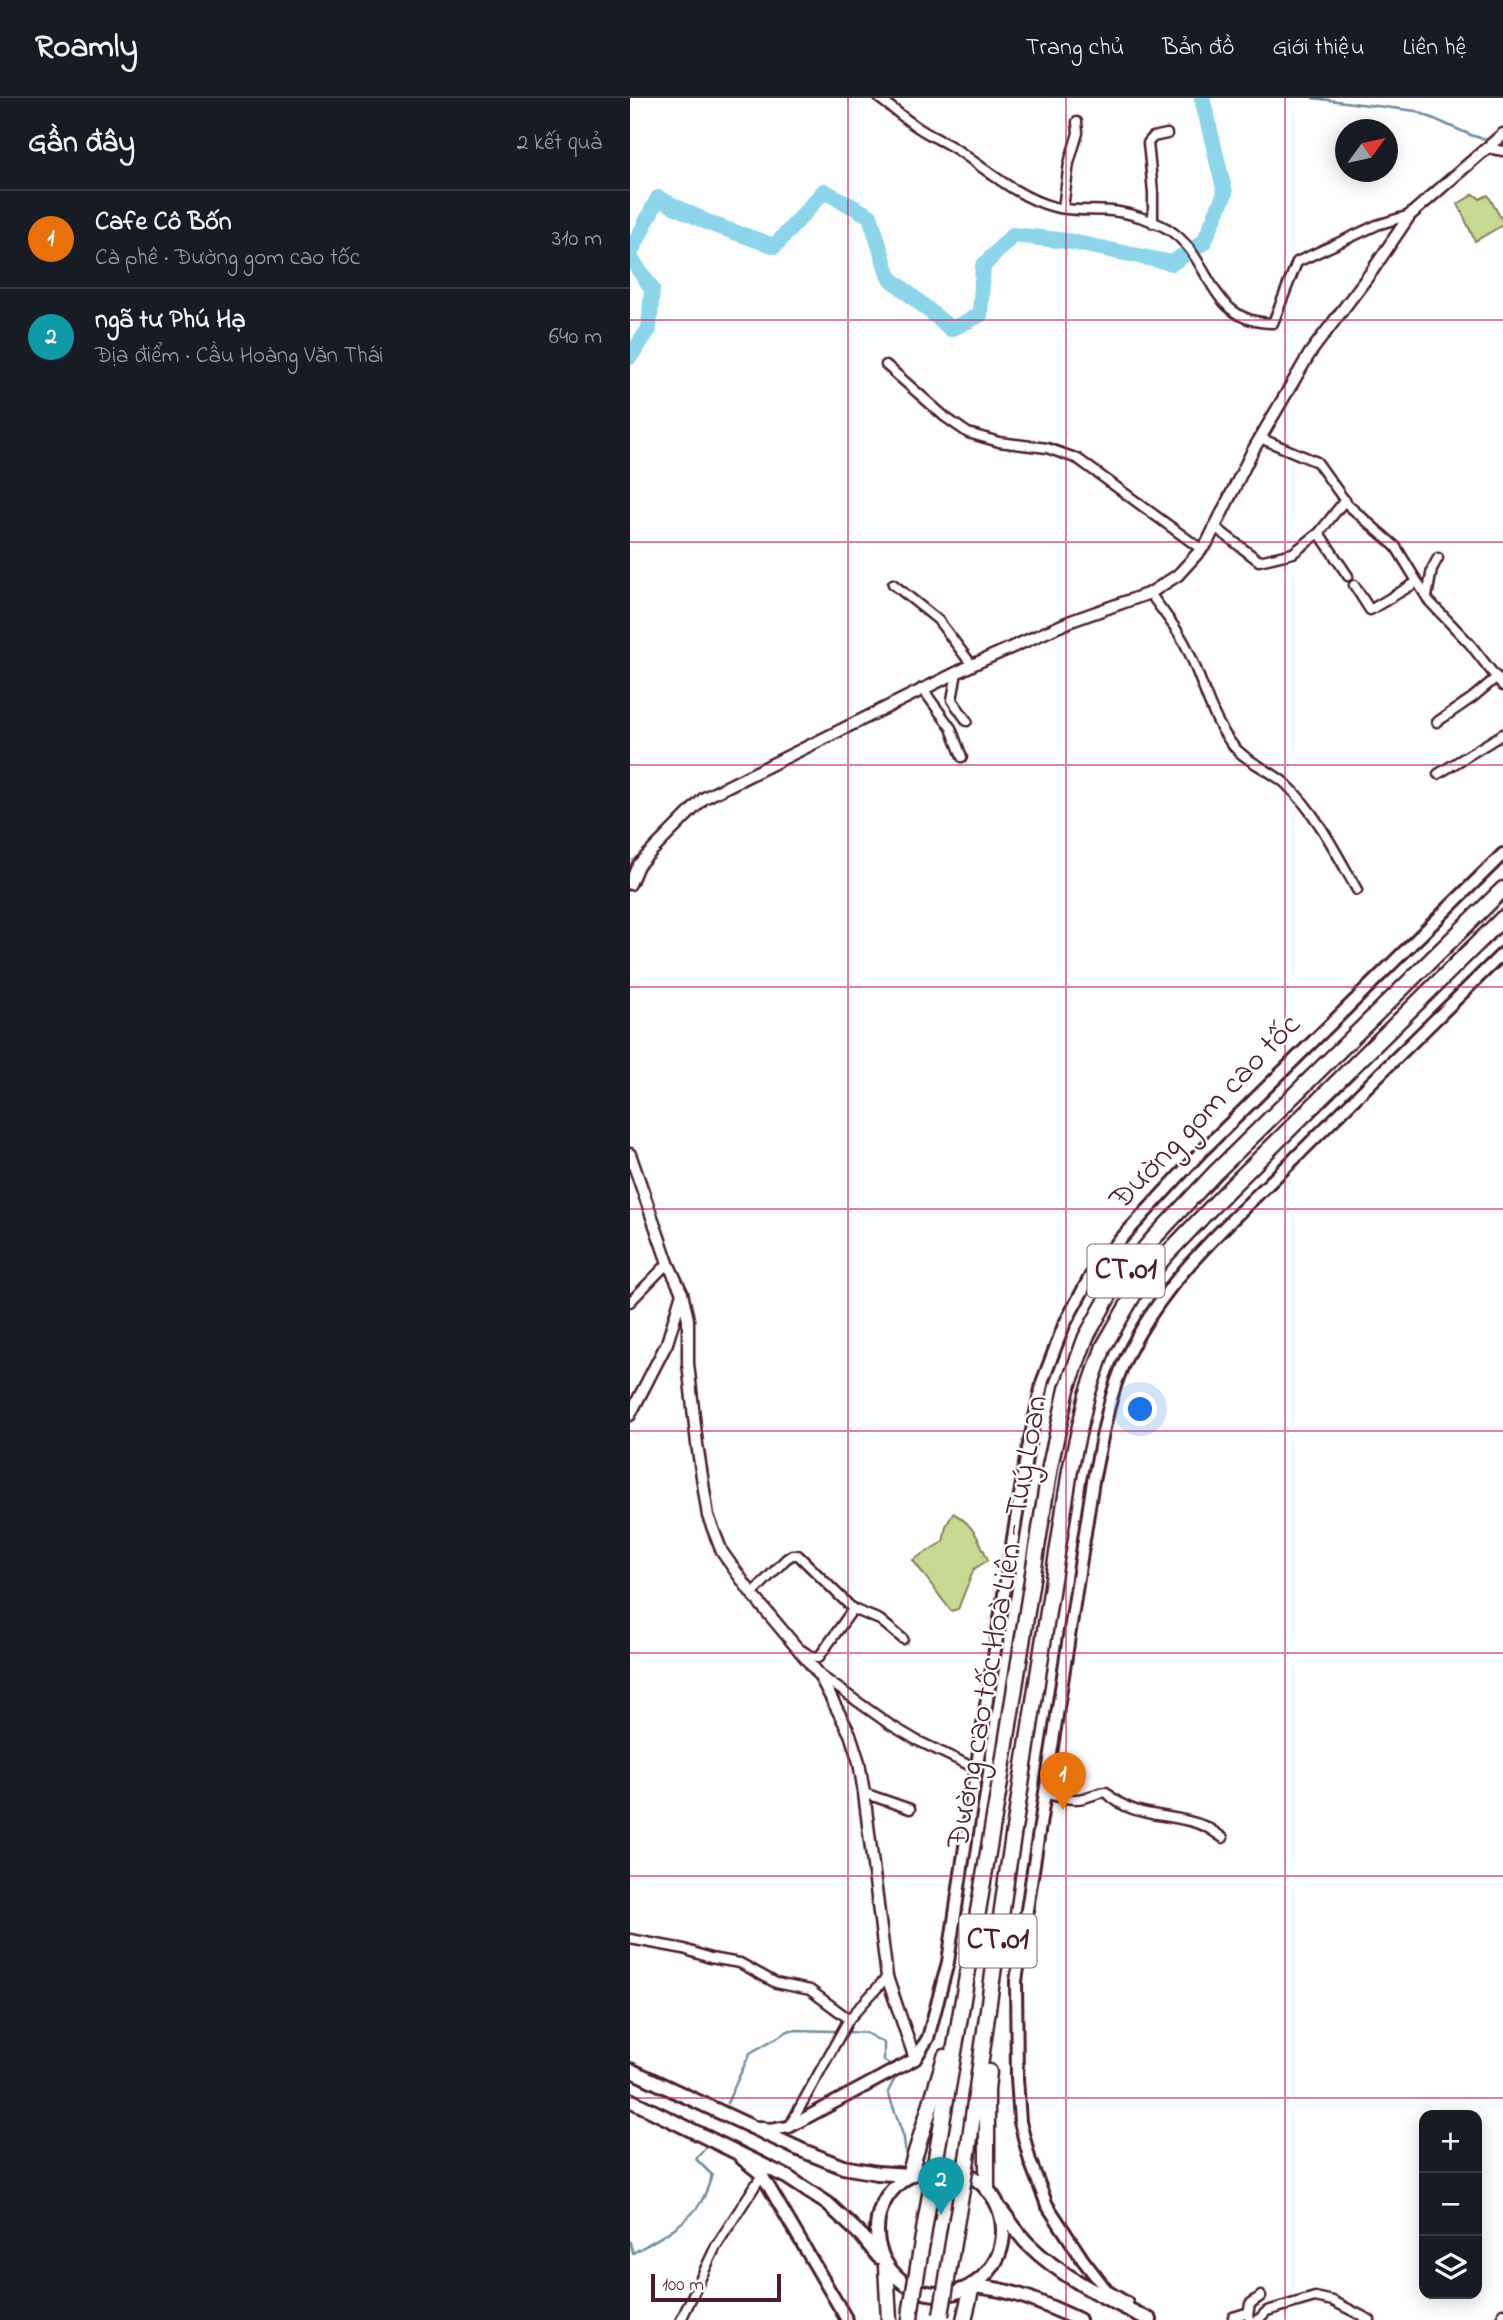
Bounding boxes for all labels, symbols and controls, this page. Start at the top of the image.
text: Roamly [35,24,138,72]
text: Trang chủ [1026,31,1124,66]
text: Bản đồ [1162,31,1234,66]
text: Giới thiệu [1272,31,1364,66]
text: Liên hệ [1402,31,1468,66]
north arrow [1335,119,1398,182]
text: Gần đây [28,122,135,166]
text: 2 kết quả [517,127,602,160]
text: Cafe Cô Bốn [95,204,232,242]
text: 1 [47,223,55,256]
text: 310 m [552,223,602,256]
text: Cà phê · Đường gom cao tốc [95,242,360,275]
text: ngã tư Phú Hạ [95,302,246,340]
text: 2 [45,321,57,354]
text: 640 m [549,321,602,354]
text: Địa điểm · Cầu Hoàng Văn Thái [95,340,384,373]
street label: Đường gom cao tốc [1099,1003,1313,1223]
road number: CT.01 [1088,1245,1164,1298]
street label: Đường cao tốc Hoà Liên - Tuý Loan [936,1392,1062,1853]
your location [1123,1392,1157,1426]
pin: 1 [1040,1752,1086,1810]
road number: CT.01 [960,1914,1036,1968]
map controls [1419,2110,1482,2299]
button: + [1419,2110,1482,2173]
pin: 2 [918,2157,964,2215]
button: − [1419,2173,1482,2236]
button: layers [1419,2236,1482,2299]
scale bar [651,2271,780,2303]
text: 100 m [662,2272,704,2299]

